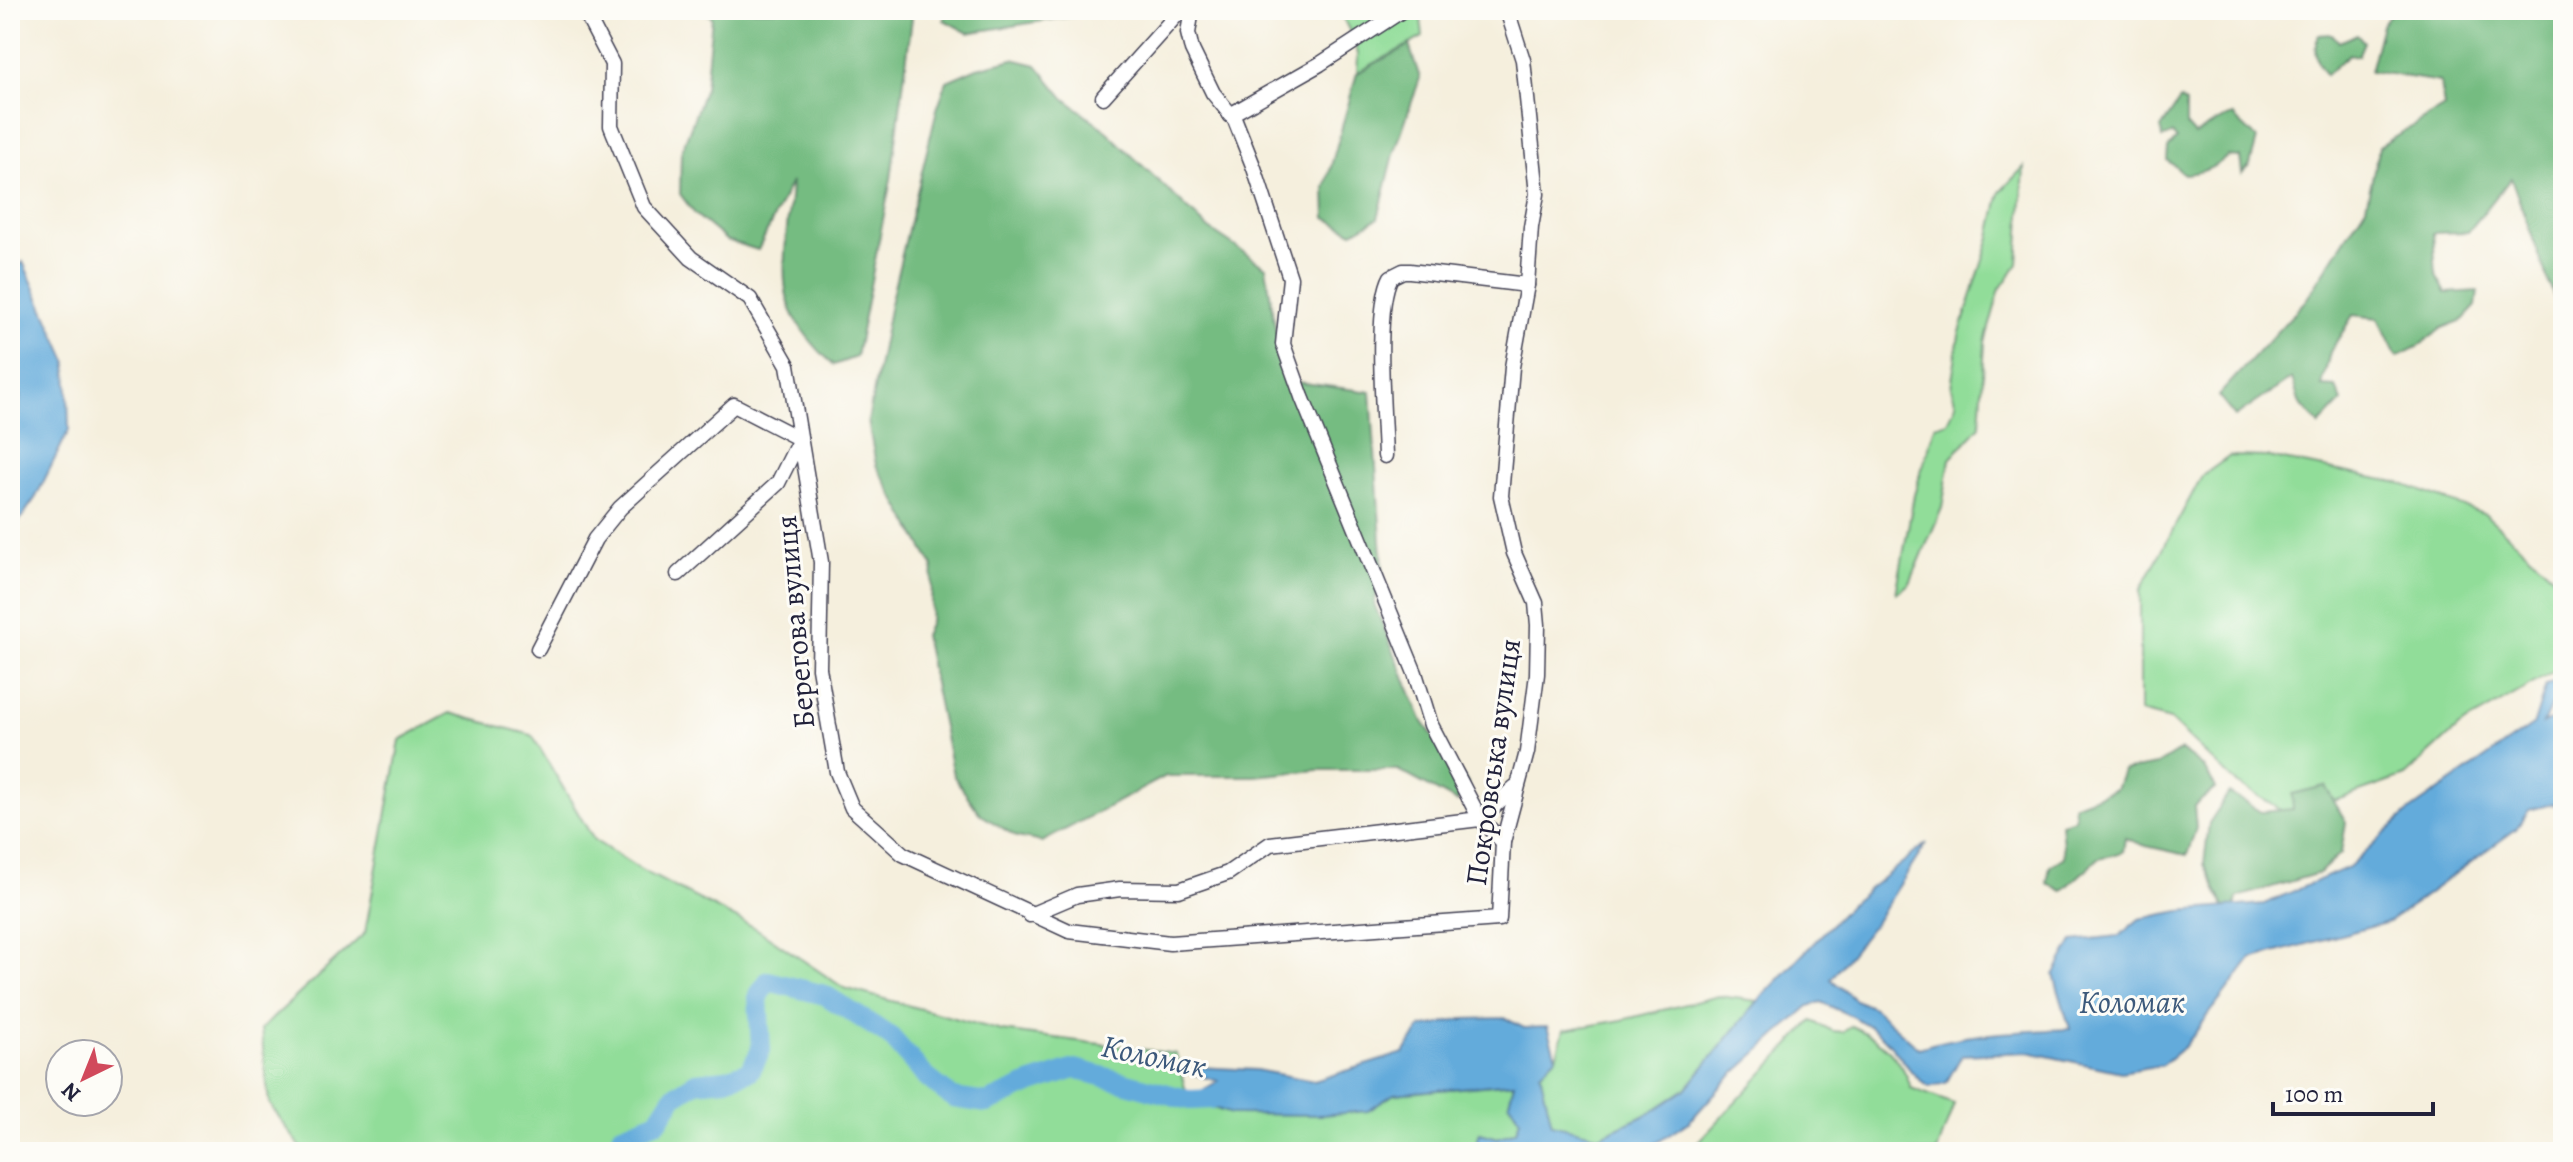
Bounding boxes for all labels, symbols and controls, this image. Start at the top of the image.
street label: Берегова вулиця [766,514,824,730]
street label: Покровська вулиця [1456,636,1530,888]
water label: Коломак [2079,980,2185,1024]
water label: Коломак [1097,1023,1211,1089]
north arrow [44,1038,124,1118]
scale bar [2273,1066,2433,1116]
text: N [55,1075,87,1108]
text: 100 m [2285,1078,2344,1110]

